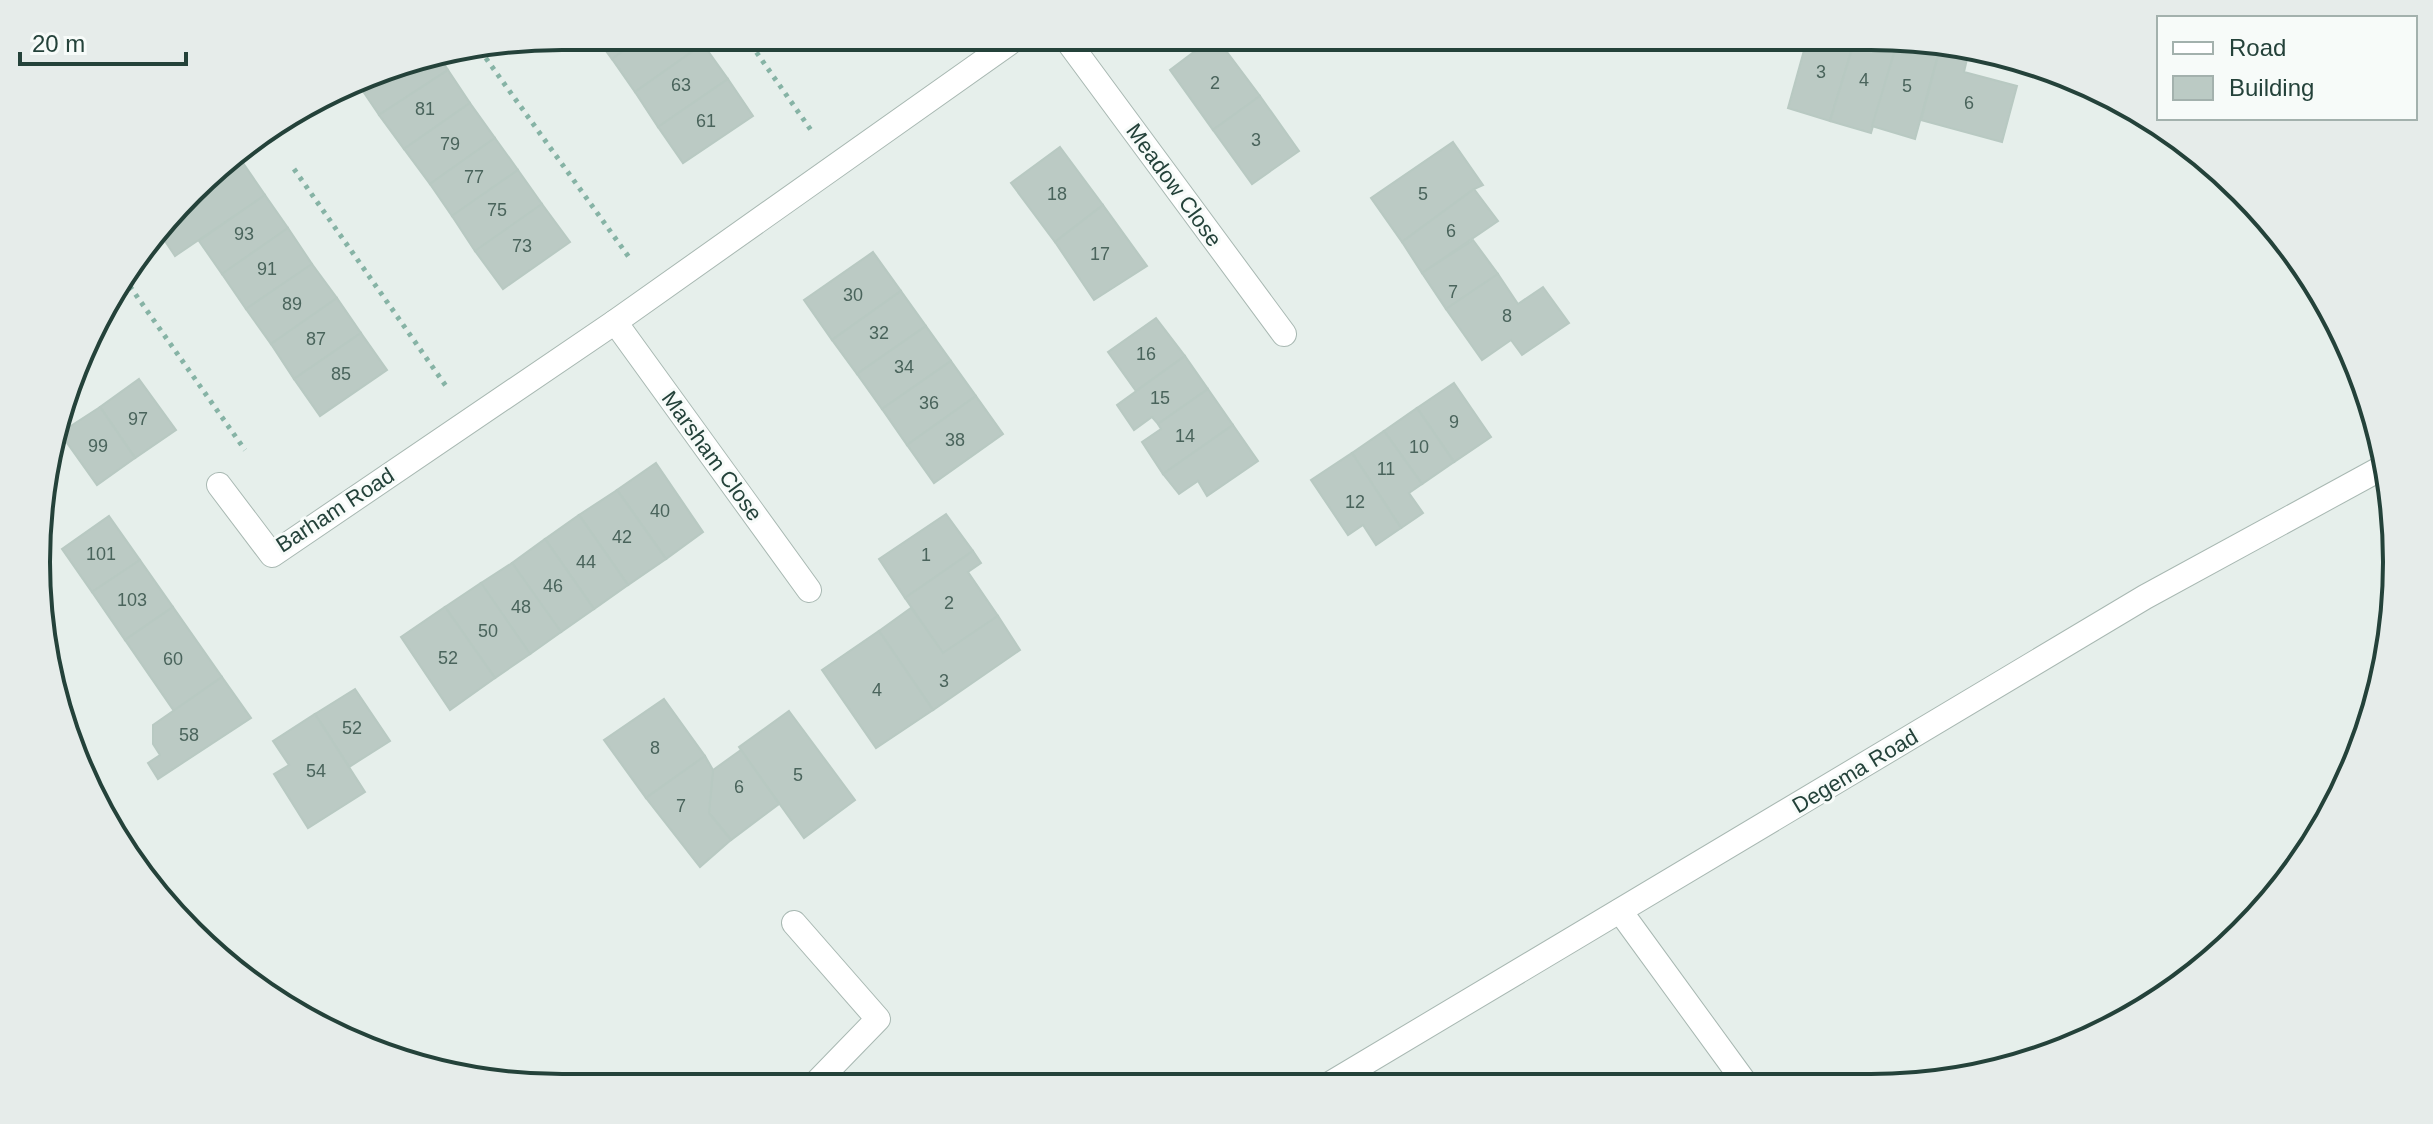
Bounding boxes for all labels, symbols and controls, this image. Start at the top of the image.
scale bar [20,16,186,66]
legend [2157,16,2417,120]
text: 20 m [32,30,85,57]
text: Road [2229,34,2286,61]
house number: 3 [1816,62,1826,82]
house number: 4 [1859,70,1869,90]
house number: 2 [1210,73,1220,93]
text: Building [2229,74,2314,101]
house number: 63 [671,75,691,95]
house number: 5 [1902,76,1912,96]
house number: 6 [1964,93,1974,113]
house number: 81 [415,99,435,119]
house number: 61 [696,111,716,131]
street label: Meadow Close [1121,119,1227,251]
house number: 3 [1251,130,1261,150]
house number: 79 [440,134,460,154]
house number: 77 [464,167,484,187]
house number: 18 [1047,184,1067,204]
house number: 5 [1418,184,1428,204]
house number: 75 [487,200,507,220]
house number: 6 [1446,221,1456,241]
house number: 93 [234,224,254,244]
house number: 73 [512,236,532,256]
house number: 17 [1090,244,1110,264]
house number: 91 [257,259,277,279]
house number: 7 [1448,282,1458,302]
house number: 30 [843,285,863,305]
house number: 89 [282,294,302,314]
house number: 8 [1502,306,1512,326]
house number: 32 [869,323,889,343]
house number: 87 [306,329,326,349]
house number: 16 [1136,344,1156,364]
house number: 34 [894,357,914,377]
house number: 85 [331,364,351,384]
street label: Marsham Close [657,386,767,526]
house number: 15 [1150,388,1170,408]
house number: 36 [919,393,939,413]
house number: 97 [128,409,148,429]
house number: 9 [1449,412,1459,432]
house number: 14 [1175,426,1195,446]
house number: 38 [945,430,965,450]
house number: 99 [88,436,108,456]
house number: 10 [1409,437,1429,457]
house number: 11 [1377,459,1395,479]
street label: Barham Road [271,463,399,557]
house number: 12 [1345,492,1365,512]
house number: 40 [650,501,670,521]
house number: 42 [612,527,632,547]
house number: 101 [86,544,116,564]
house number: 1 [921,545,931,565]
house number: 44 [576,552,596,572]
house number: 46 [543,576,563,596]
house number: 103 [117,590,147,610]
house number: 2 [944,593,954,613]
house number: 48 [511,597,531,617]
house number: 50 [478,621,498,641]
house number: 52 [438,648,458,668]
house number: 60 [163,649,183,669]
house number: 3 [939,671,949,691]
house number: 4 [872,680,882,700]
house number: 52 [342,718,362,738]
street label: Degema Road [1788,724,1922,818]
house number: 58 [179,725,199,745]
house number: 8 [650,738,660,758]
house number: 54 [306,761,326,781]
house number: 5 [793,765,803,785]
house number: 6 [734,777,744,797]
house number: 7 [676,796,686,816]

